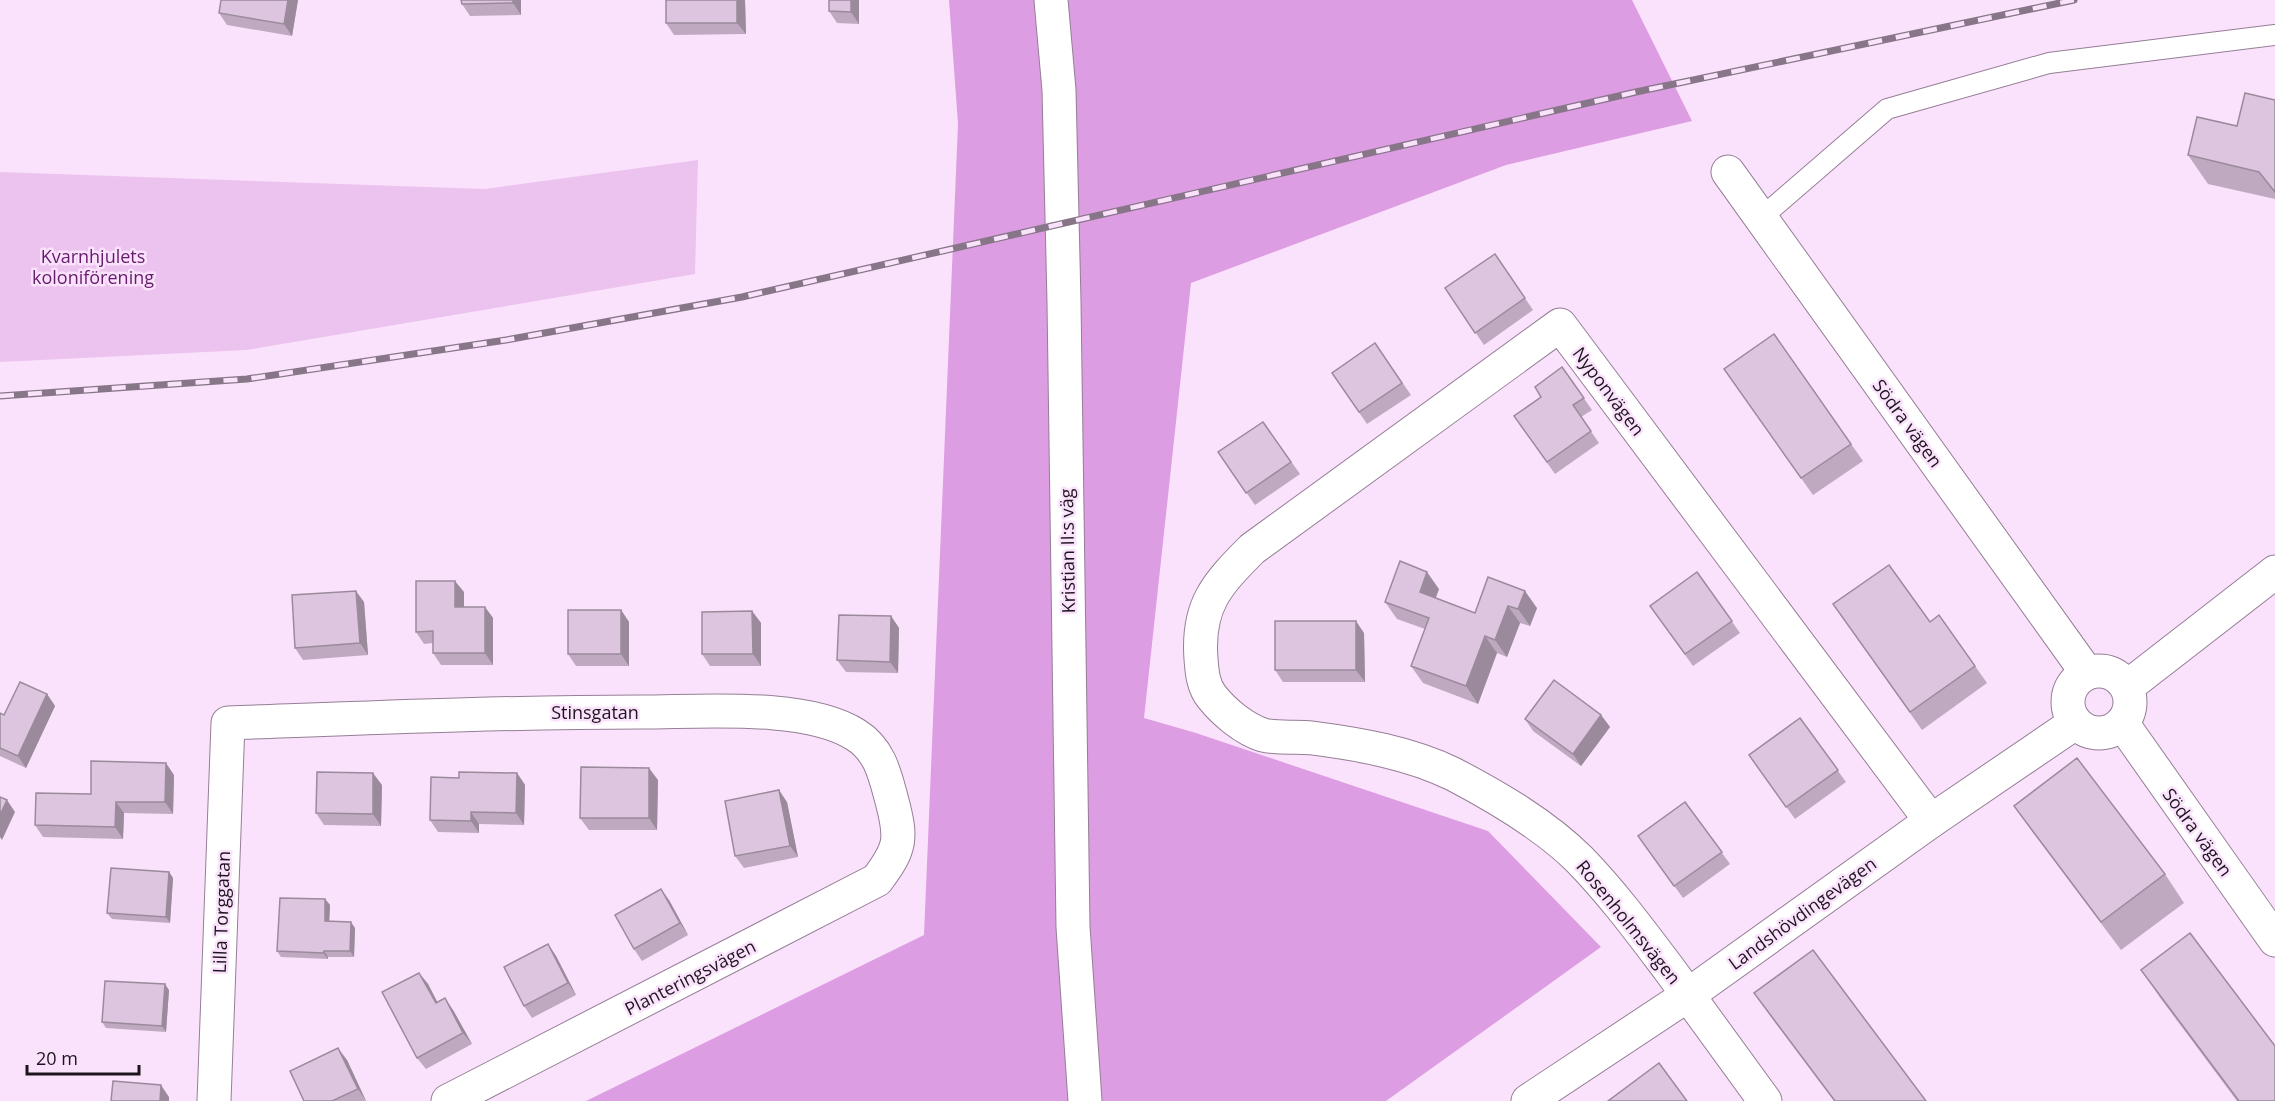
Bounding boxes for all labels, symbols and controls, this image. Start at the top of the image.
park label: Kvarnhjulets koloniförening [32,244,154,289]
street label: Nyponvägen [1568,342,1650,440]
street label: Södra vägen [1868,374,1948,472]
street label: Kristian II:s väg [1054,488,1080,614]
street label: Stinsgatan [551,700,639,724]
street label: Södra vägen [2158,783,2238,881]
street label: Lilla Torggatan [207,850,235,974]
street label: Landshövdingevägen [1723,851,1881,975]
street label: Rosenholmsvägen [1571,855,1687,989]
street label: Planteringsvägen [620,934,760,1020]
scale bar [27,1038,140,1076]
text: 20 m [36,1046,78,1070]

